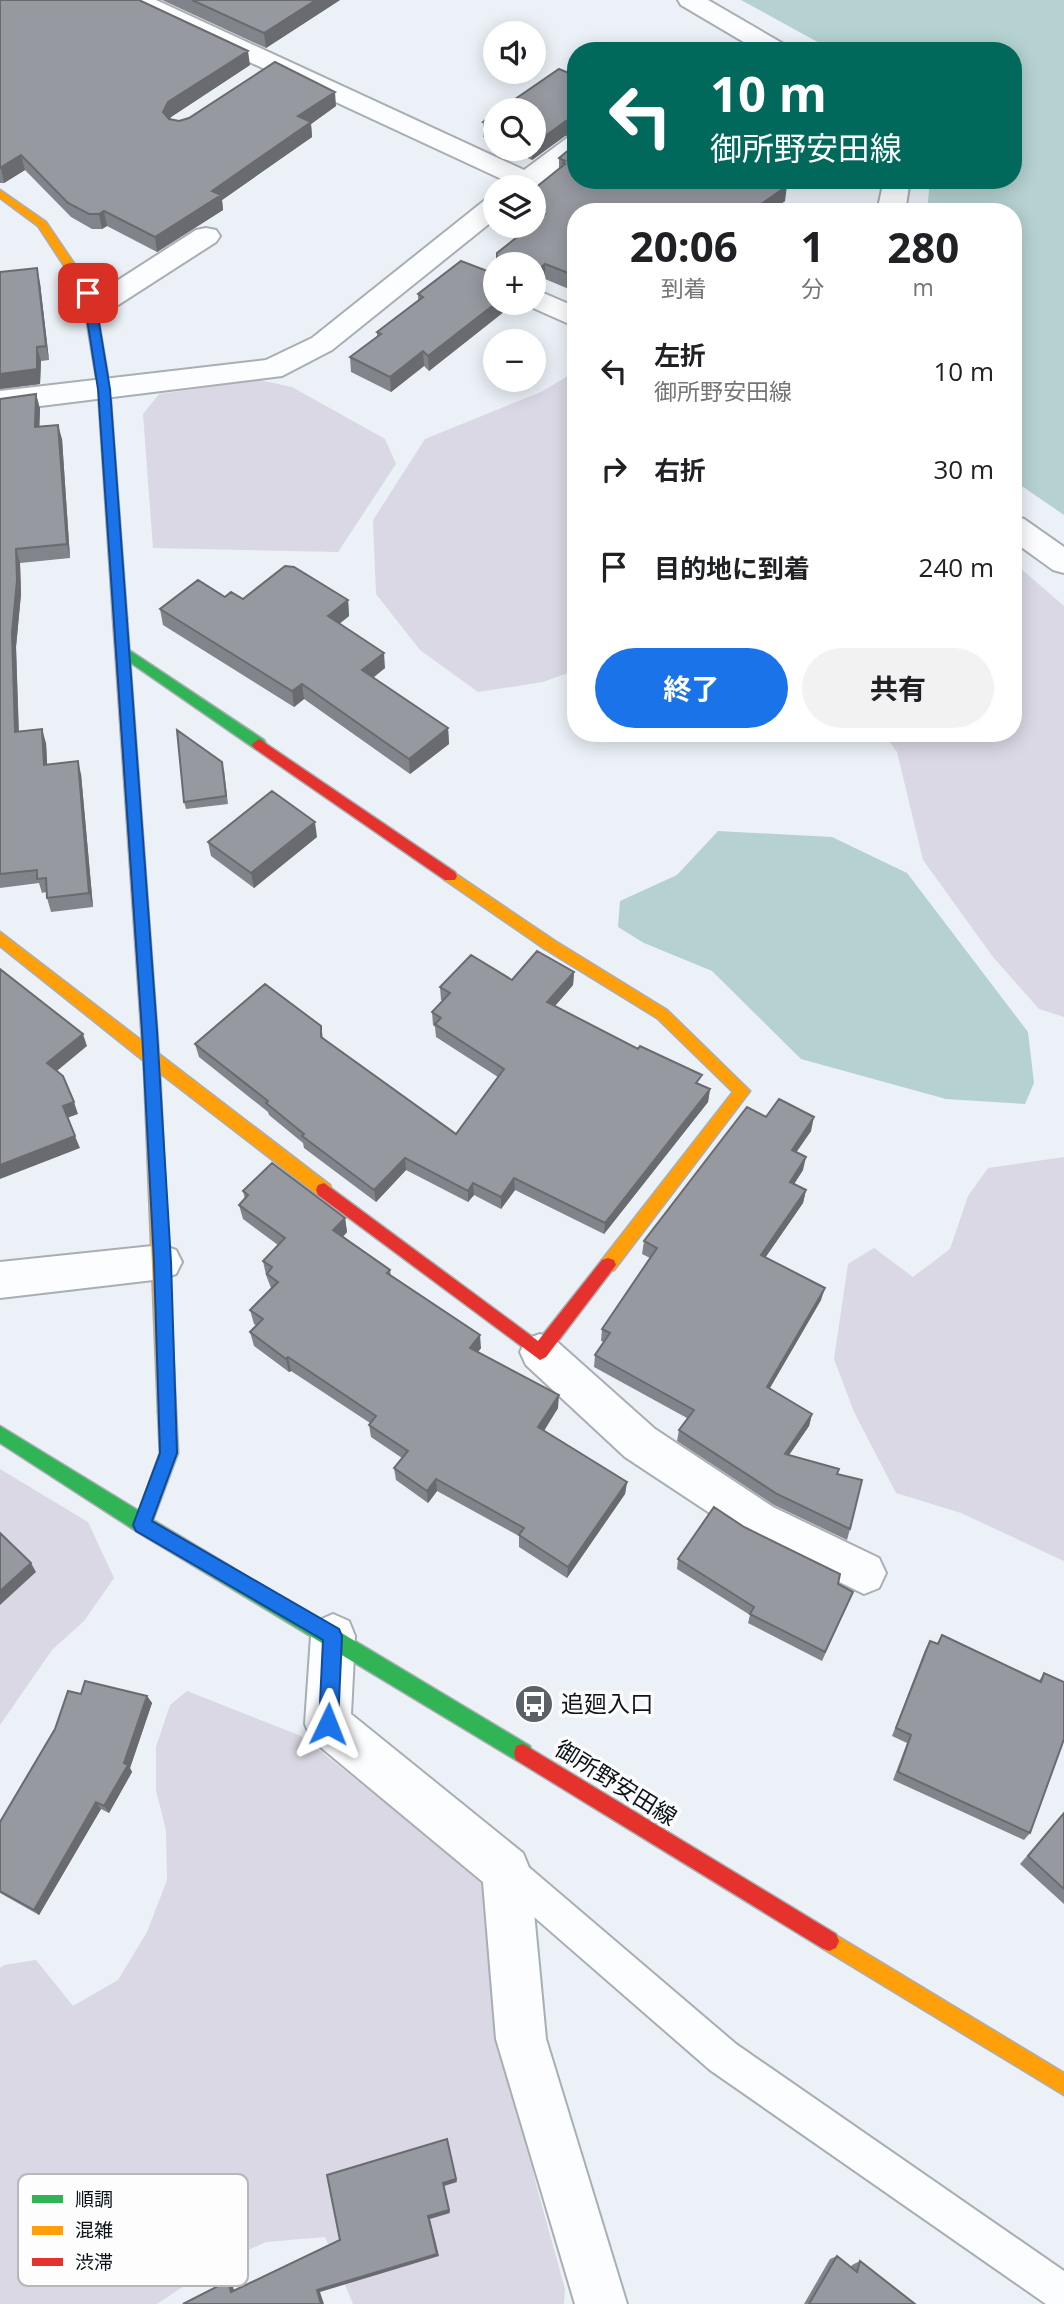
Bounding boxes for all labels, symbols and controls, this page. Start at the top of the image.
map controls [483,21,546,392]
button: sound [483,21,546,84]
text: 10 m [710,60,827,126]
icon: left [595,70,686,161]
button: search [483,98,546,161]
text: 御所野安田線 [710,126,902,169]
button: layers [483,175,546,238]
text: 20:06 [630,217,738,274]
text: 1 [800,217,825,274]
text: 280 [887,218,959,275]
button: + [483,252,546,315]
pin [58,263,118,323]
text: m [913,271,934,303]
text: 到着 [661,272,707,304]
text: 分 [801,272,824,304]
icon: arrive [69,274,107,312]
button: − [483,329,546,392]
text: 左折 [654,337,706,373]
icon: left [595,352,633,390]
text: 10 m [933,353,994,389]
text: 御所野安田線 [654,375,792,407]
icon: right [595,450,633,488]
text: 30 m [933,451,994,487]
text: 右折 [654,452,706,488]
icon: arrive [595,548,633,586]
text: 240 m [919,549,994,585]
text: 目的地に到着 [654,550,810,586]
button: 終了 [595,648,788,728]
button: 共有 [802,648,994,728]
bus stop icon: 追廻入口 [513,1683,555,1725]
position arrow [291,1687,365,1761]
place label: 追廻入口 [561,1687,653,1719]
street label: 御所野安田線 [550,1732,684,1832]
legend [18,2174,248,2286]
text: 順調 [75,2186,113,2212]
text: 混雑 [75,2217,113,2243]
text: 渋滞 [75,2249,113,2275]

